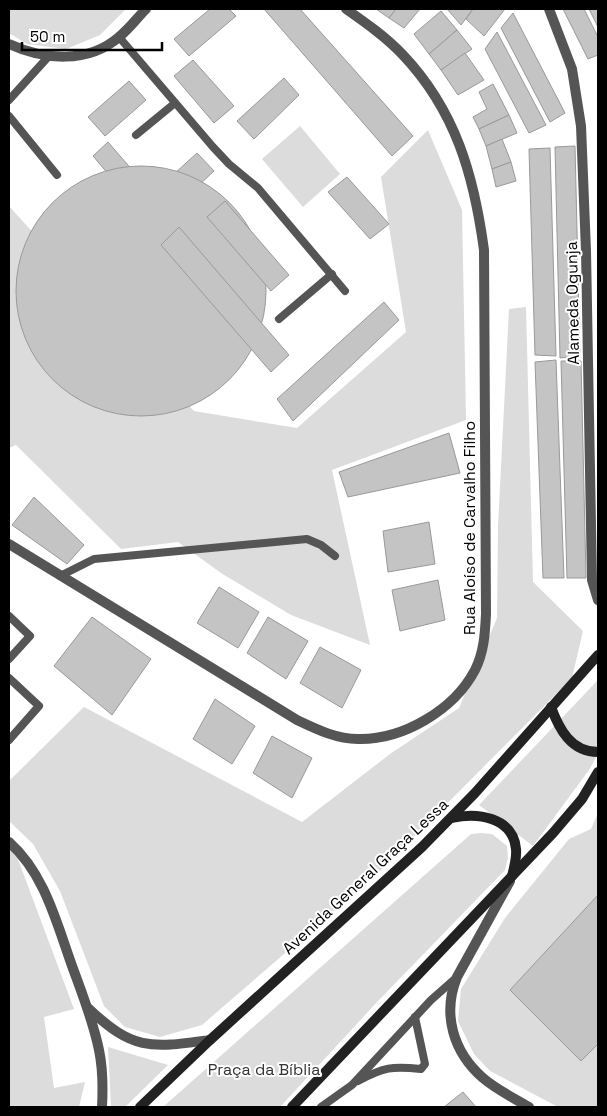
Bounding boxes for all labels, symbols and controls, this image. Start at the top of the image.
scale bar [22,20,162,52]
text: 50 m [30,27,65,46]
street label: Alameda Ogunja [561,241,584,365]
street label: Rua Aloíso de Carvalho Filho [459,421,480,635]
street label: Avenida General Graça Lessa [278,794,453,959]
park label: Praça da Bíblia [208,1059,320,1080]

